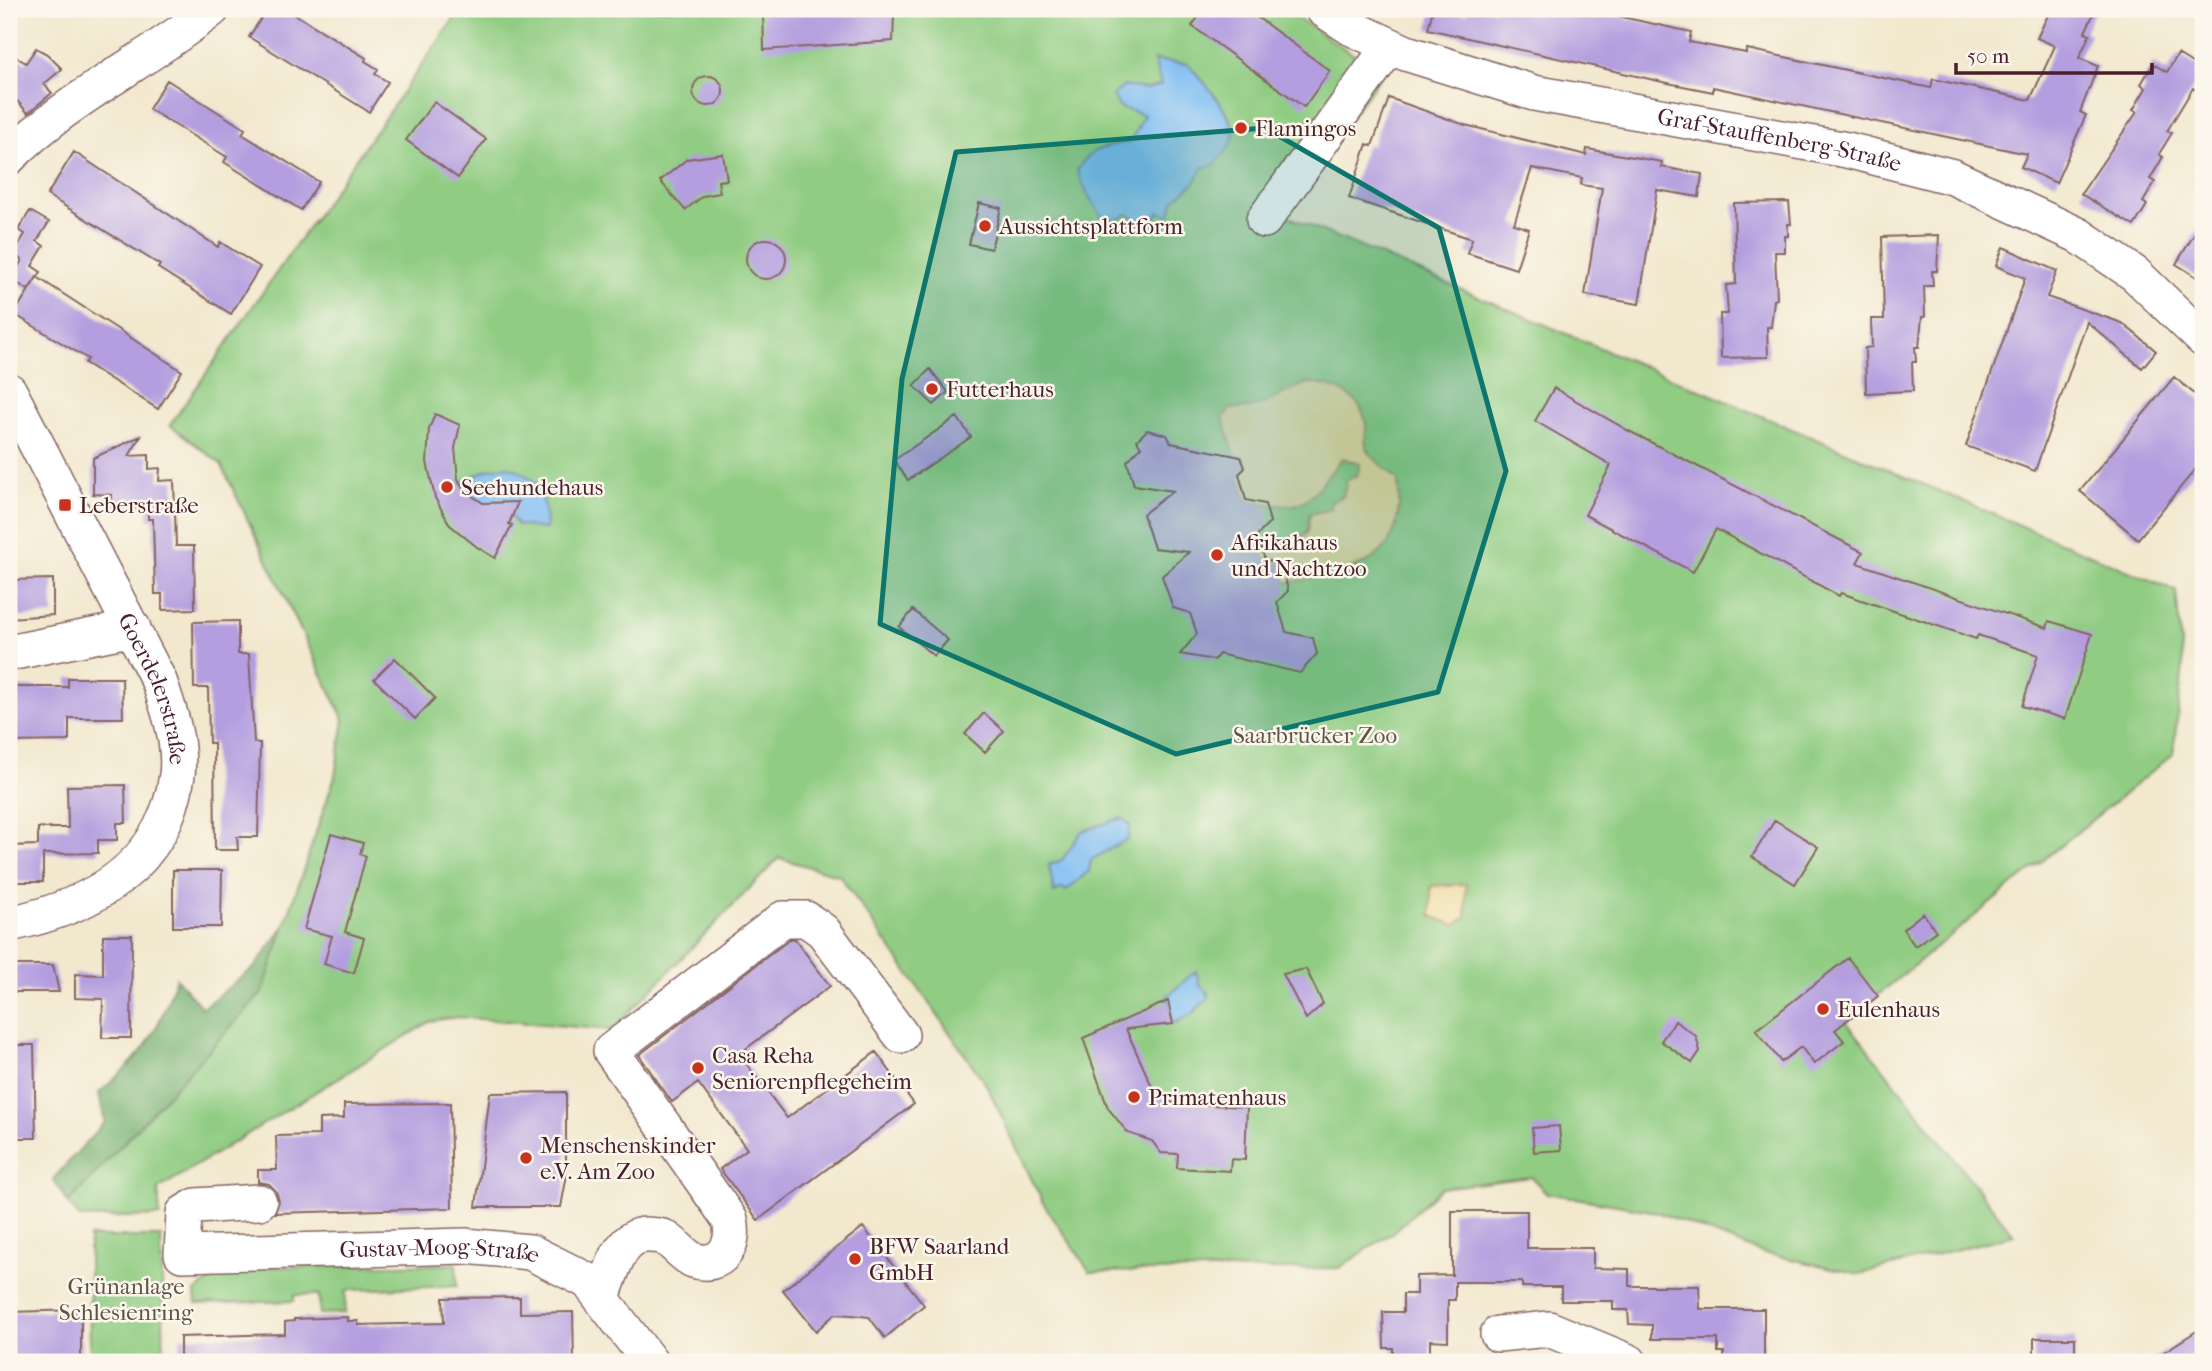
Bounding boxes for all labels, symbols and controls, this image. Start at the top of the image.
scale bar [1956,32,2152,76]
text: 50 m [1967,44,2010,68]
street label: Graf-Stauffenberg-Straße [1655,103,1904,177]
place label: Flamingos [1255,115,1356,142]
marker: Flamingos [1233,120,1249,136]
place label: Aussichtsplattform [998,213,1183,240]
marker: Aussichtsplattform [977,218,993,234]
place label: Futterhaus [946,376,1054,403]
marker: Futterhaus [924,381,940,397]
place label: Seehundehaus [461,474,603,501]
marker: Seehundehaus [439,479,455,495]
place label: Leberstraße [79,492,199,519]
marker: Leberstraße [57,497,73,513]
place label: Afrikahaus und Nachtzoo [1230,529,1367,582]
marker: Afrikahaus und Nachtzoo [1209,547,1225,563]
street label: Goerdelerstraße [112,608,191,765]
park label: Saarbrücker Zoo [1233,722,1397,749]
place label: Eulenhaus [1837,996,1940,1023]
marker: Eulenhaus [1815,1001,1831,1017]
place label: Casa Reha Seniorenpflegeheim [712,1042,912,1095]
marker: Casa Reha Seniorenpflegeheim [690,1060,706,1076]
place label: Primatenhaus [1148,1084,1286,1111]
marker: Primatenhaus [1126,1089,1142,1105]
place label: Menschenskinder e.V. Am Zoo [540,1132,716,1185]
marker: Menschenskinder e.V. Am Zoo [518,1150,534,1166]
street label: Gustav-Moog-Straße [339,1233,545,1269]
place label: BFW Saarland GmbH [869,1233,1010,1286]
marker: BFW Saarland GmbH [847,1251,863,1267]
park label: Grünanlage Schlesienring [59,1273,194,1326]

